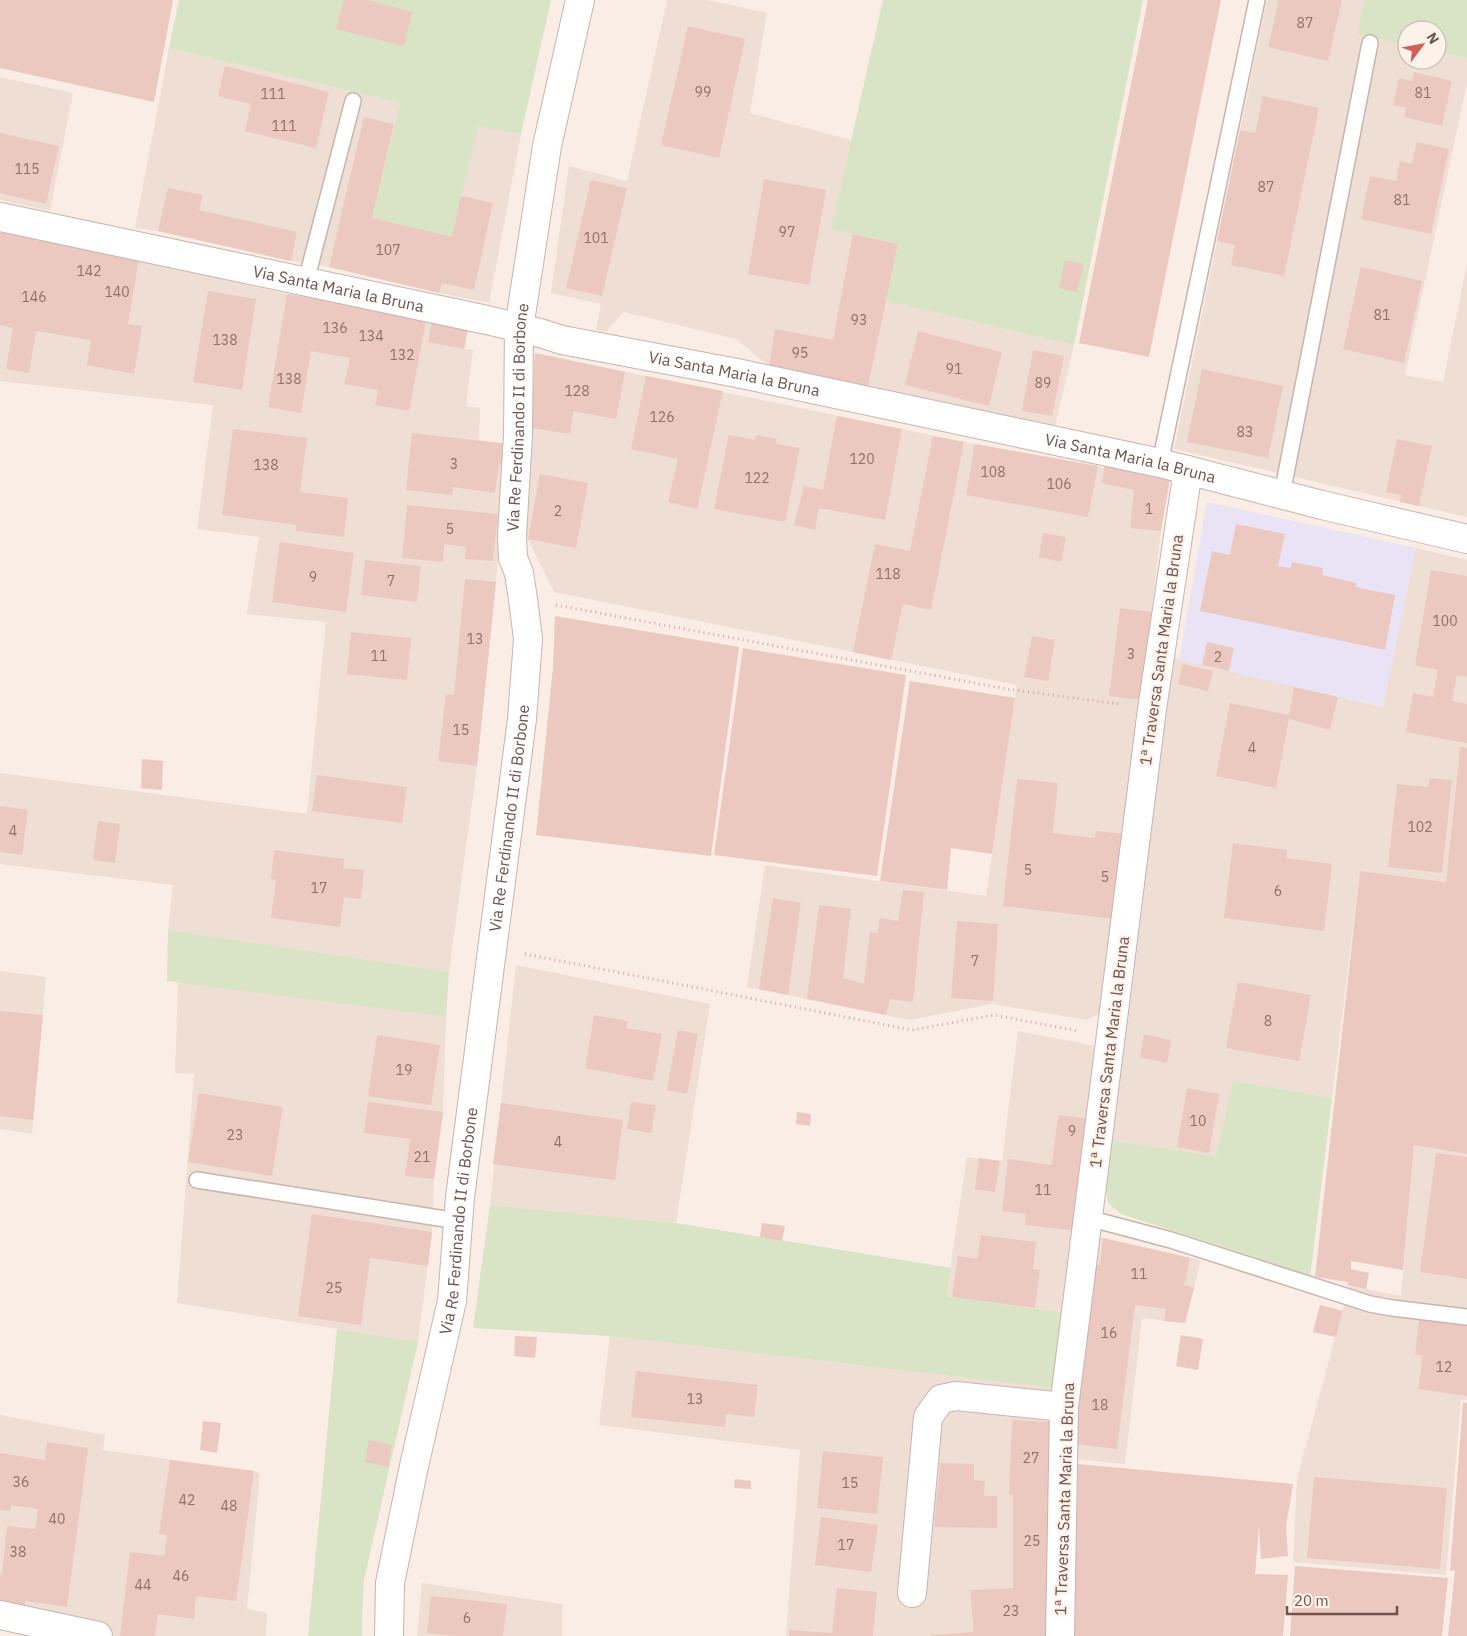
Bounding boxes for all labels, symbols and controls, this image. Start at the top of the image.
house number: 87 [1297,14,1313,32]
north arrow [1397,20,1447,70]
text: N [1423,29,1443,47]
house number: 99 [695,83,711,101]
house number: 81 [1415,84,1431,102]
house number: 111 [260,85,286,103]
house number: 111 [271,117,297,135]
house number: 115 [14,160,40,178]
house number: 87 [1258,178,1274,196]
house number: 81 [1394,191,1410,209]
house number: 97 [779,223,795,241]
house number: 101 [583,229,609,247]
house number: 107 [375,241,401,259]
street label: Via Santa Maria la Bruna [251,261,426,317]
house number: 142 [76,262,102,280]
house number: 140 [104,283,130,301]
house number: 146 [21,288,47,306]
street label: Via Re Ferdinando II di Borbone [502,301,533,532]
house number: 81 [1374,306,1390,324]
house number: 93 [851,311,867,329]
house number: 136 [322,319,348,337]
house number: 134 [358,327,384,345]
house number: 138 [212,331,238,349]
house number: 95 [792,344,808,362]
house number: 132 [389,346,415,364]
street label: Via Santa Maria la Bruna [647,347,822,401]
house number: 91 [946,360,962,378]
house number: 138 [276,370,302,388]
house number: 89 [1035,374,1051,392]
house number: 128 [564,382,590,400]
house number: 126 [649,408,675,426]
house number: 83 [1237,423,1253,441]
street label: Via Santa Maria la Bruna [1043,429,1218,487]
house number: 120 [849,450,875,468]
house number: 3 [450,455,458,473]
house number: 138 [253,456,279,474]
house number: 108 [980,463,1006,481]
house number: 122 [744,469,770,487]
house number: 106 [1046,475,1072,493]
house number: 1 [1145,500,1153,518]
house number: 2 [554,502,562,520]
house number: 5 [446,520,454,538]
street label: 1ª Traversa Santa Maria la Bruna [1135,533,1187,767]
house number: 118 [875,565,901,583]
house number: 9 [309,568,317,586]
house number: 7 [387,572,395,590]
house number: 100 [1432,612,1458,630]
house number: 13 [467,630,483,648]
house number: 3 [1127,645,1135,663]
house number: 11 [371,647,387,665]
house number: 2 [1214,648,1222,666]
street label: Via Re Ferdinando II di Borbone [484,704,533,933]
house number: 15 [453,721,469,739]
house number: 4 [1248,739,1256,757]
house number: 102 [1407,818,1433,836]
house number: 4 [9,822,17,840]
house number: 5 [1024,861,1032,879]
house number: 5 [1101,868,1109,886]
house number: 17 [311,879,327,897]
house number: 6 [1274,882,1282,900]
street label: 1ª Traversa Santa Maria la Bruna [1085,935,1133,1169]
house number: 7 [971,952,979,970]
house number: 8 [1264,1012,1272,1030]
house number: 19 [396,1061,412,1079]
street label: Via Re Ferdinando II di Borbone [435,1106,482,1337]
house number: 10 [1190,1112,1206,1130]
house number: 9 [1068,1122,1076,1140]
house number: 23 [227,1126,243,1144]
house number: 4 [554,1133,562,1151]
house number: 21 [414,1148,430,1166]
house number: 11 [1035,1181,1051,1199]
house number: 11 [1131,1265,1147,1283]
house number: 25 [326,1279,342,1297]
house number: 16 [1101,1324,1117,1342]
house number: 12 [1436,1358,1452,1376]
street label: 1ª Traversa Santa Maria la Bruna [1050,1382,1078,1616]
house number: 13 [687,1390,703,1408]
house number: 18 [1092,1396,1108,1414]
house number: 27 [1023,1449,1039,1467]
house number: 36 [13,1473,29,1491]
house number: 15 [842,1474,858,1492]
house number: 42 [179,1491,195,1509]
house number: 48 [221,1497,237,1515]
house number: 40 [49,1510,65,1528]
house number: 25 [1024,1532,1040,1550]
house number: 17 [838,1536,854,1554]
house number: 38 [10,1543,26,1561]
house number: 46 [173,1567,189,1585]
house number: 44 [135,1576,151,1594]
scale bar [1287,1584,1397,1616]
text: 20 m [1294,1591,1329,1610]
house number: 23 [1003,1602,1019,1620]
house number: 6 [463,1609,471,1627]

